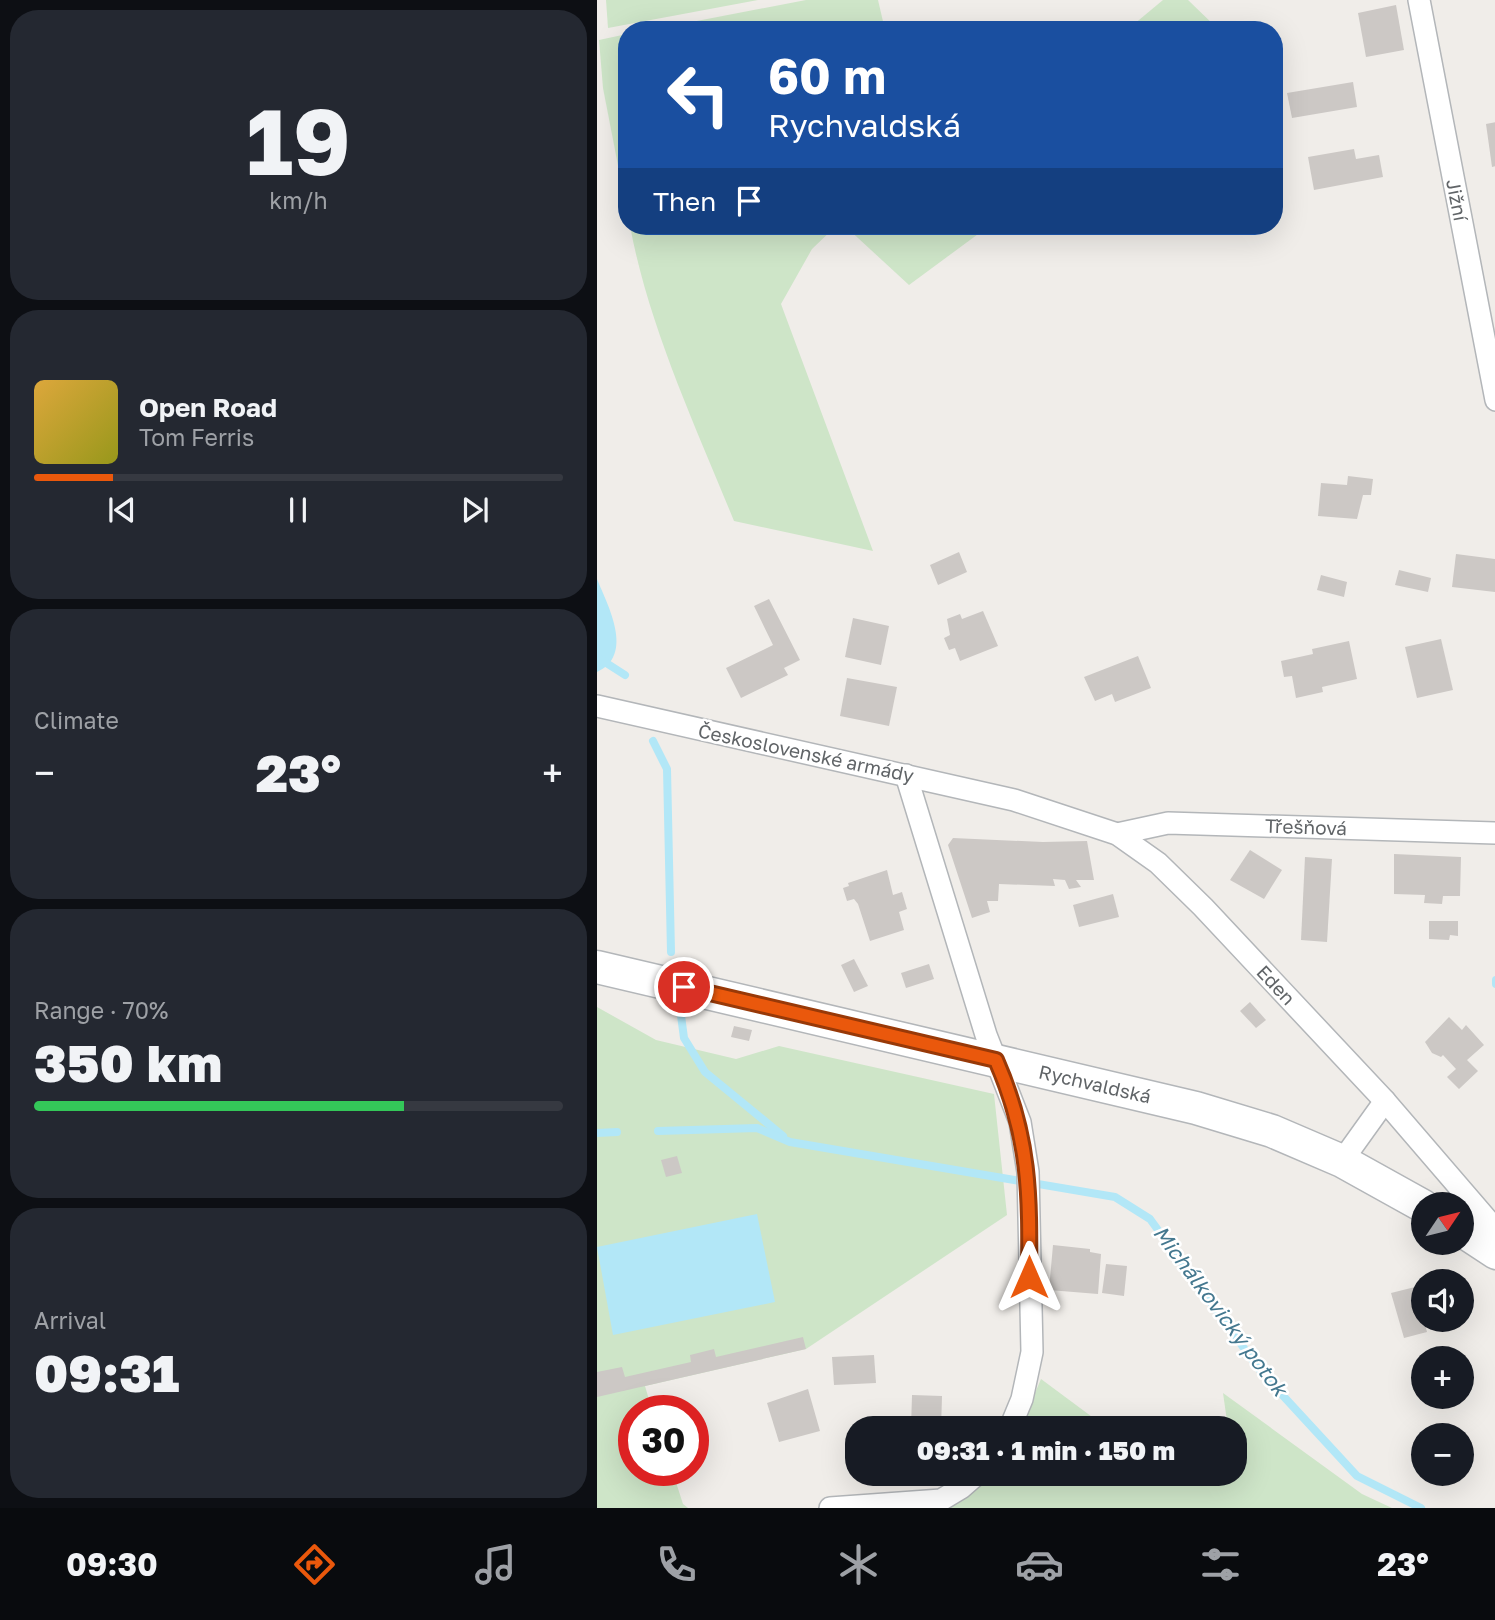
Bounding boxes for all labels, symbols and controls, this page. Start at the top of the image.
text: 60 m [768,46,886,105]
icon: left [653,49,744,140]
text: 19 [246,86,351,195]
text: Rychvaldská [768,106,961,144]
street label: Jižní [1442,177,1473,225]
icon: arrive [730,182,768,220]
text: km/h [269,186,328,214]
text: Then [653,186,716,217]
text: Open Road [139,392,277,423]
text: Tom Ferris [139,423,254,451]
icon: previous [103,491,141,529]
icon: pause [279,491,317,529]
icon: next [456,491,494,529]
text: Climate [34,706,119,734]
street label: Československé armády [696,718,916,787]
text: 23° [256,741,341,803]
text: − [34,750,55,795]
text: + [542,750,563,795]
street label: Třešňová [1265,814,1347,839]
pin [654,957,714,1017]
street label: Eden [1252,960,1300,1009]
icon: arrive [665,968,703,1006]
text: Range · 70% [34,996,168,1024]
text: 350 km [34,1031,222,1093]
street label: Rychvaldská [1037,1059,1154,1108]
north arrow [1411,1192,1474,1255]
map controls [1411,1192,1474,1486]
water label: Michálkovický potok [1148,1220,1295,1402]
position arrow [992,1240,1066,1314]
button: sound [1411,1269,1474,1332]
text: Arrival [34,1306,106,1334]
text: 09:31 [34,1341,180,1403]
button: + [1411,1346,1474,1409]
speed limit sign: 30 [618,1395,709,1486]
button: − [1411,1423,1474,1486]
text: 09:31 · 1 min · 150 m [917,1435,1175,1466]
icon: directions [290,1540,339,1589]
icon: music [471,1540,520,1589]
icon: phone [652,1540,701,1589]
icon: climate [834,1540,883,1589]
icon: car [1015,1540,1064,1589]
icon: filters [1196,1540,1245,1589]
text: 09:30 [66,1545,158,1583]
text: 23° [1377,1545,1429,1583]

